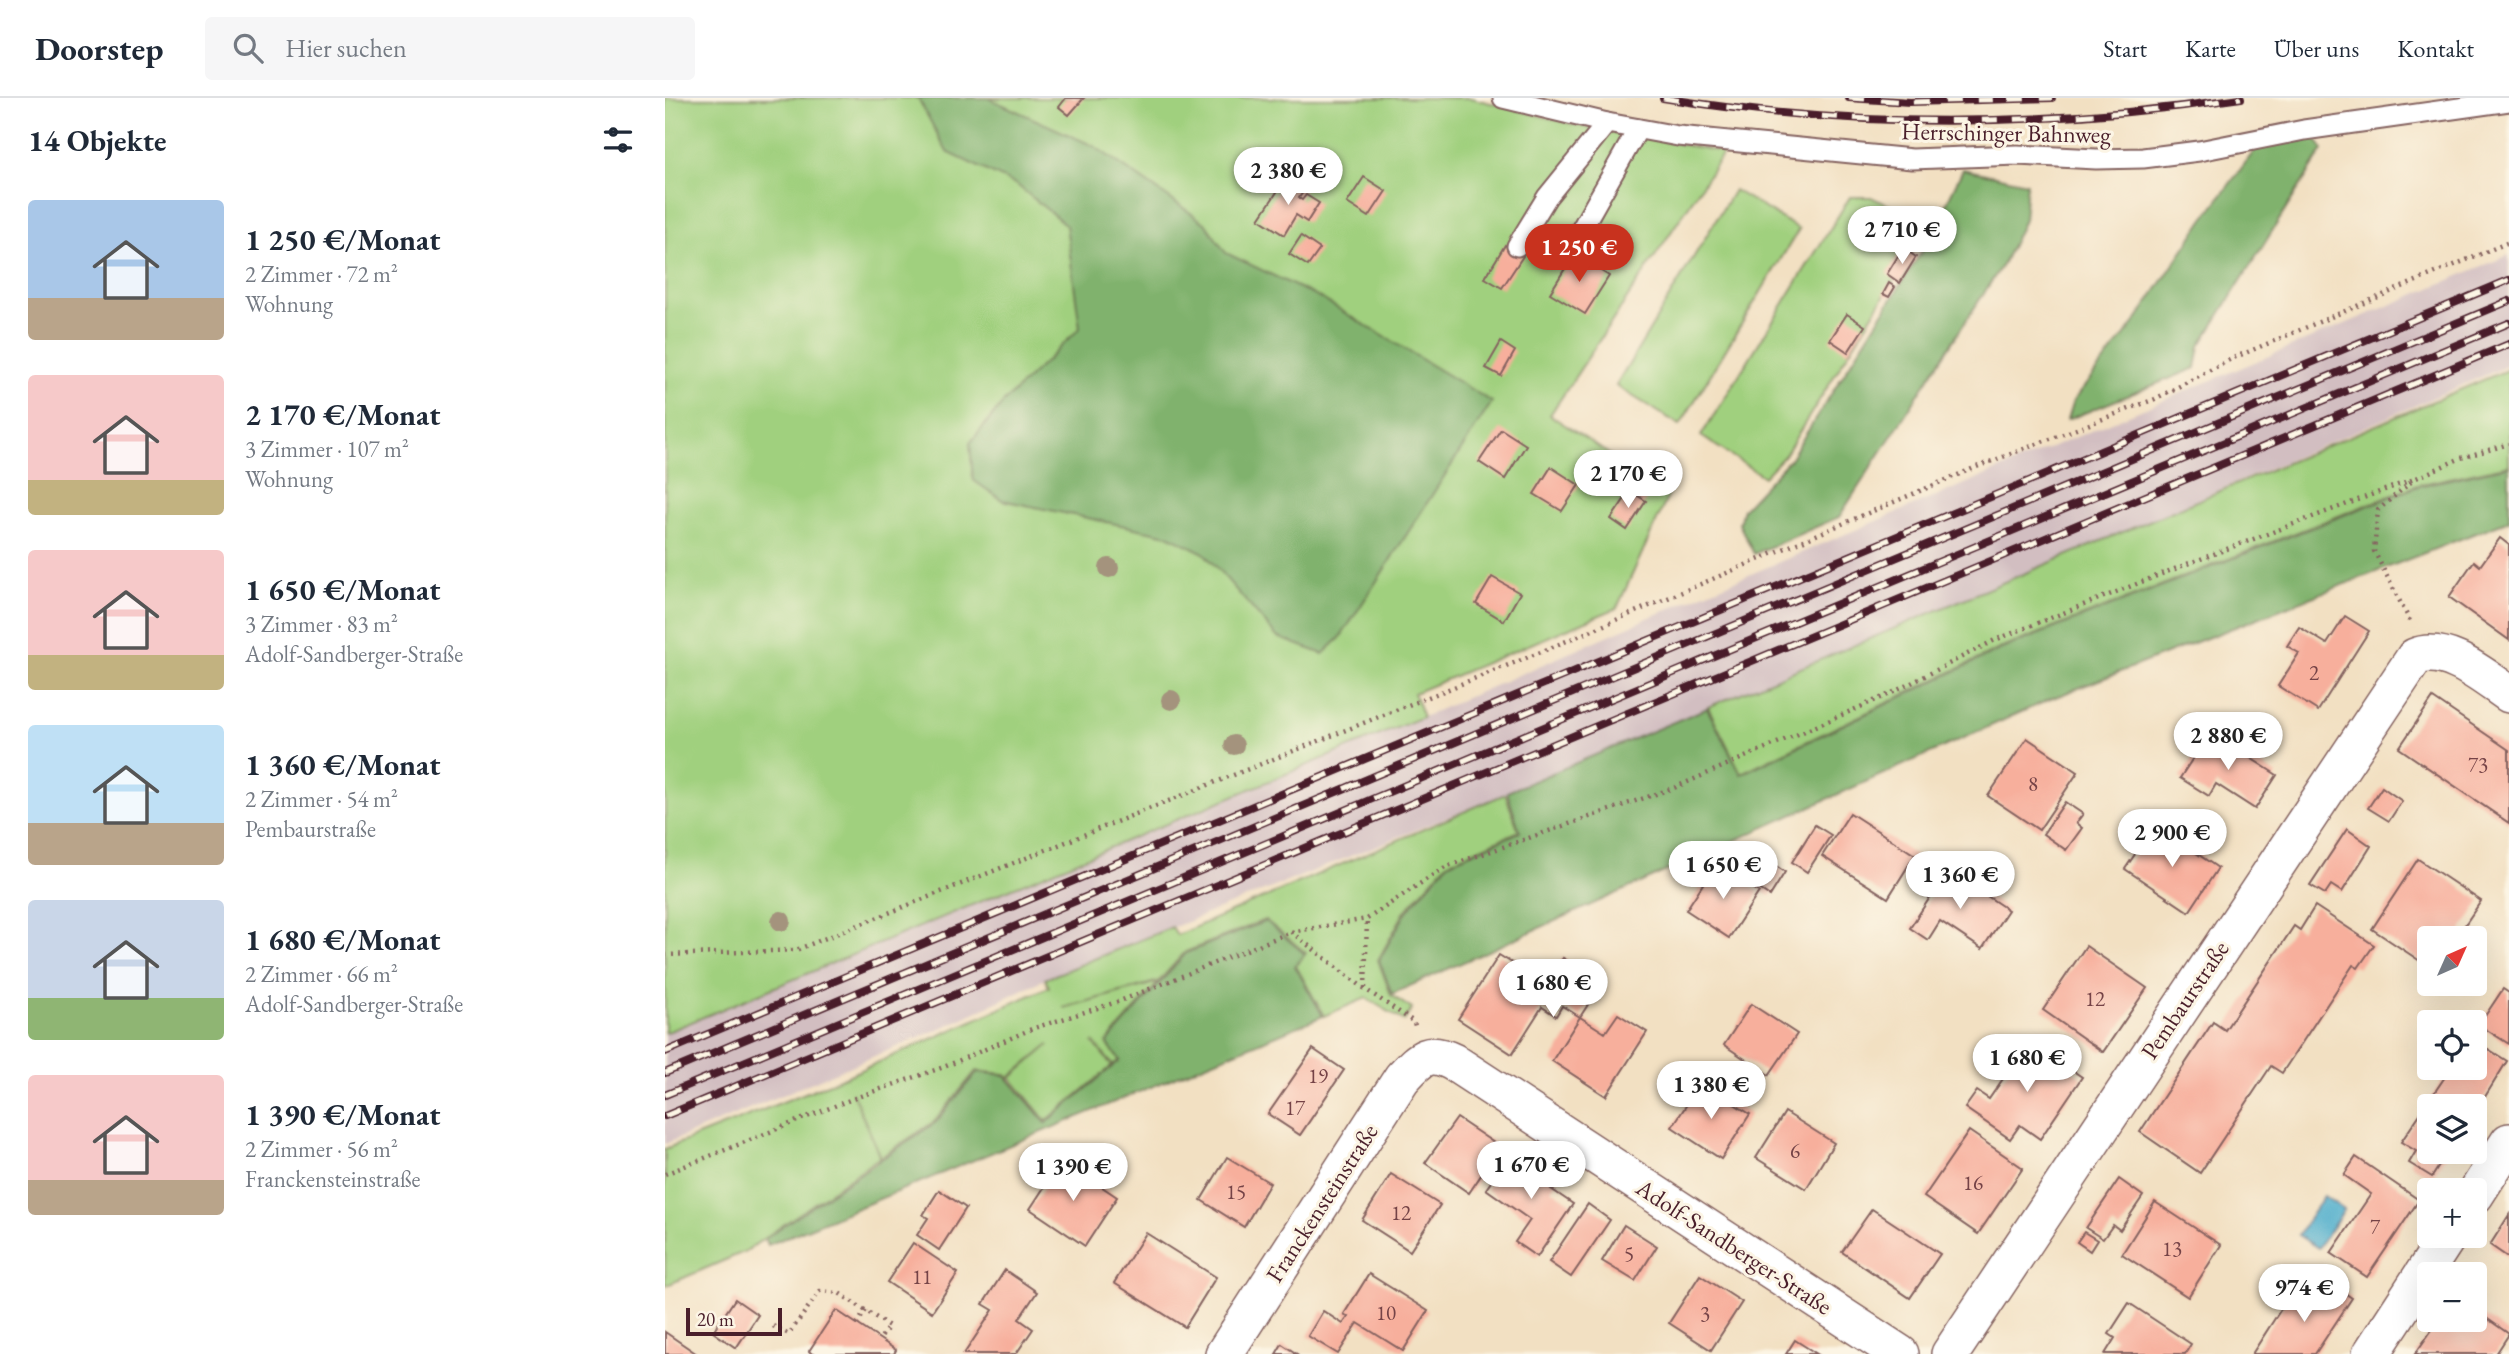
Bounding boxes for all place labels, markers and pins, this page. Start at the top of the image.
pin: 2 380 € [1223,148,1353,207]
pin: 2 710 € [1837,206,1967,266]
pin: 1 250 € [1514,225,1644,284]
pin: 2 170 € [1563,450,1693,510]
pin: 2 880 € [2163,712,2293,772]
pin: 2 900 € [2107,810,2237,869]
pin: 1 650 € [1658,842,1788,901]
pin: 1 360 € [1895,852,2025,911]
pin: 1 680 € [1488,960,1618,1019]
pin: 1 680 € [1962,1034,2092,1094]
pin: 1 380 € [1646,1062,1776,1121]
pin: 1 670 € [1466,1142,1596,1201]
pin: 1 390 € [1008,1144,1138,1203]
pin: 974 € [2255,1264,2353,1324]

